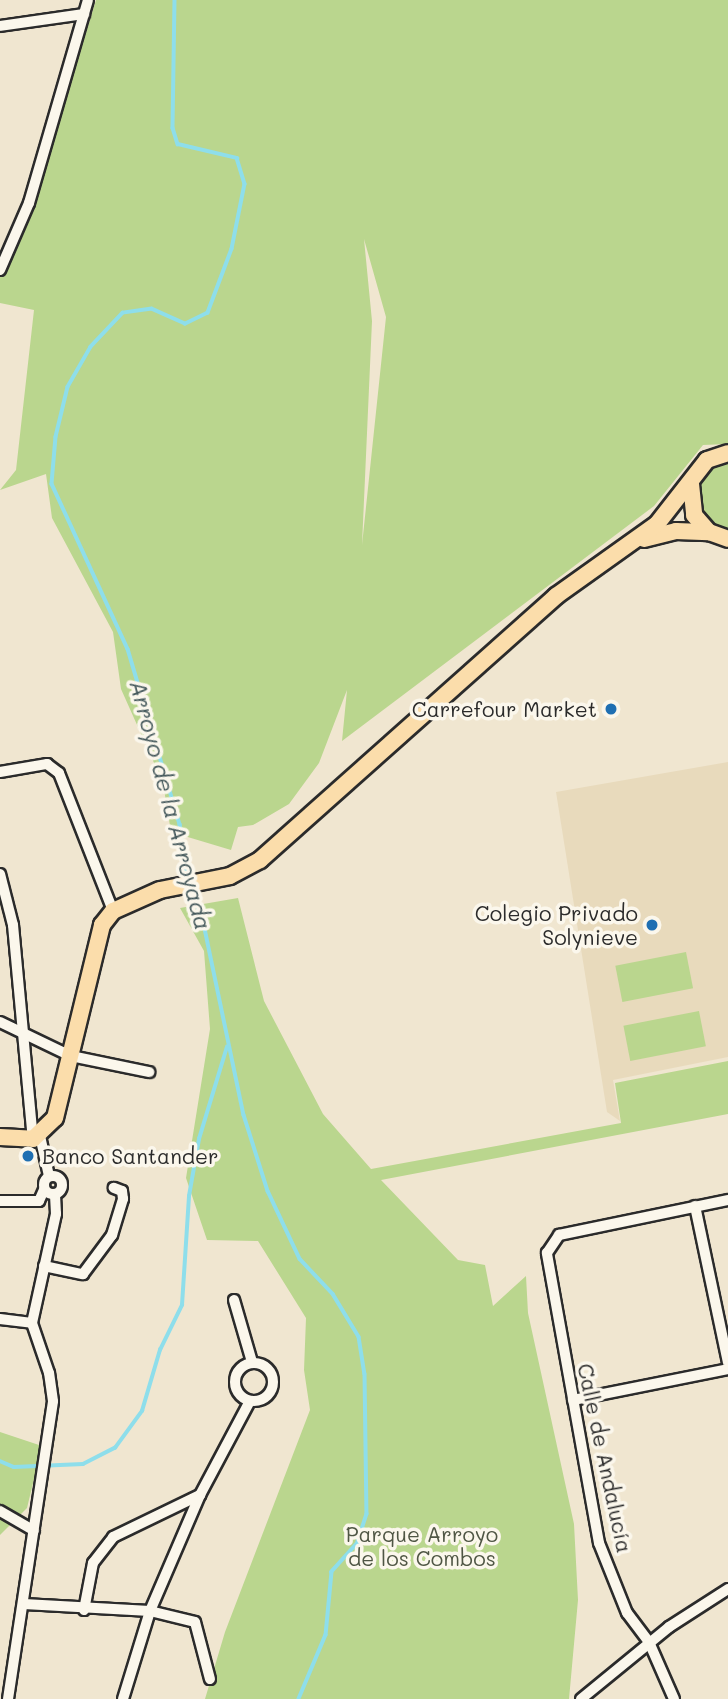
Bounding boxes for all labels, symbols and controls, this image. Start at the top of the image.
water label: Arroyo de la Arroyada [124,677,218,933]
place label: Carrefour Market [412,696,597,722]
marker: Carrefour Market [603,701,619,717]
place label: Colegio Privado Solynieve [475,900,638,950]
marker: Colegio Privado Solynieve [644,917,660,933]
place label: Banco Santander [42,1143,219,1169]
marker: Banco Santander [20,1148,36,1164]
street label: Calle de Andalucía [573,1361,637,1555]
park label: Parque Arroyo de los Combos [346,1521,498,1571]

